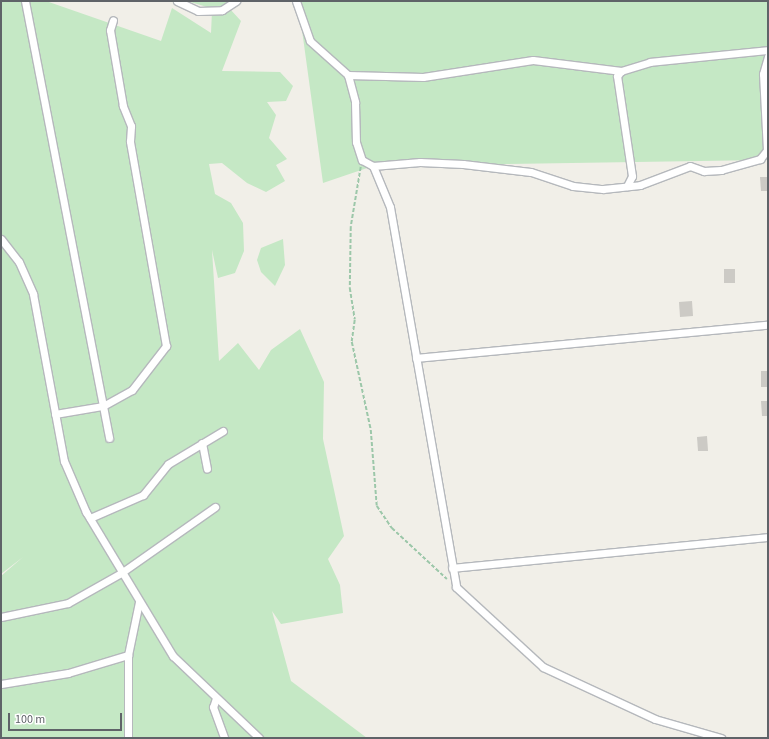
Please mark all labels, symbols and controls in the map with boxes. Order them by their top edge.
scale bar [10,705,124,731]
text: 100 m [15,711,45,728]

